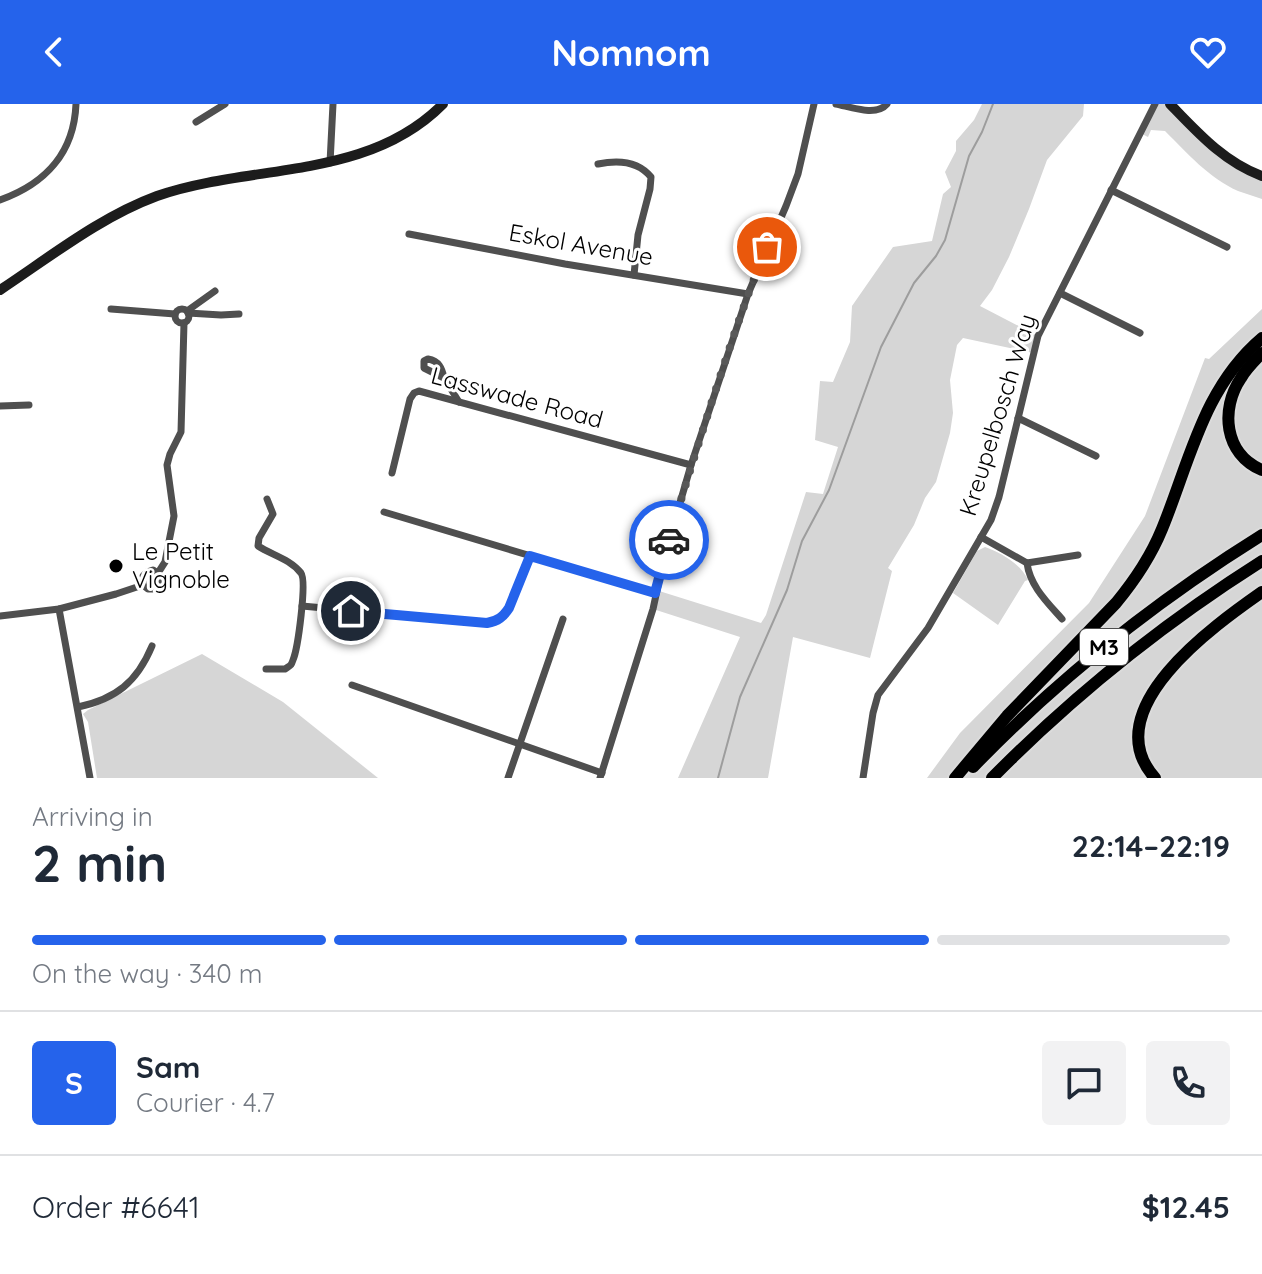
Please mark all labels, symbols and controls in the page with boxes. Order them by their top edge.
icon: back [32,30,76,74]
text: Nomnom [551,30,711,75]
icon: heart [1186,30,1230,74]
pin [733,213,801,281]
street label: Eskol Avenue [507,217,656,271]
icon: bag [745,225,789,269]
street label: Kreupelbosch Way [952,310,1042,519]
street label: Lasswade Road [428,360,606,434]
courier [629,500,709,580]
icon: car [647,518,691,562]
place label: Le Petit Vignoble [132,536,230,594]
marker: Le Petit Vignoble [107,557,125,575]
pin [317,577,385,645]
icon: home [329,589,373,633]
road number: M3 [1080,629,1128,665]
text: Arriving in [32,800,153,833]
text: 22:14–22:19 [1072,827,1230,865]
text: 2 min [32,830,167,895]
text: On the way · 340 m [32,957,262,990]
button: chat [1042,1041,1126,1125]
button: phone [1146,1041,1230,1125]
text: Sam [136,1048,200,1086]
text: S [65,1064,83,1102]
text: Courier · 4.7 [136,1086,275,1119]
text: Order #6641 [32,1188,200,1226]
text: $12.45 [1142,1188,1230,1226]

